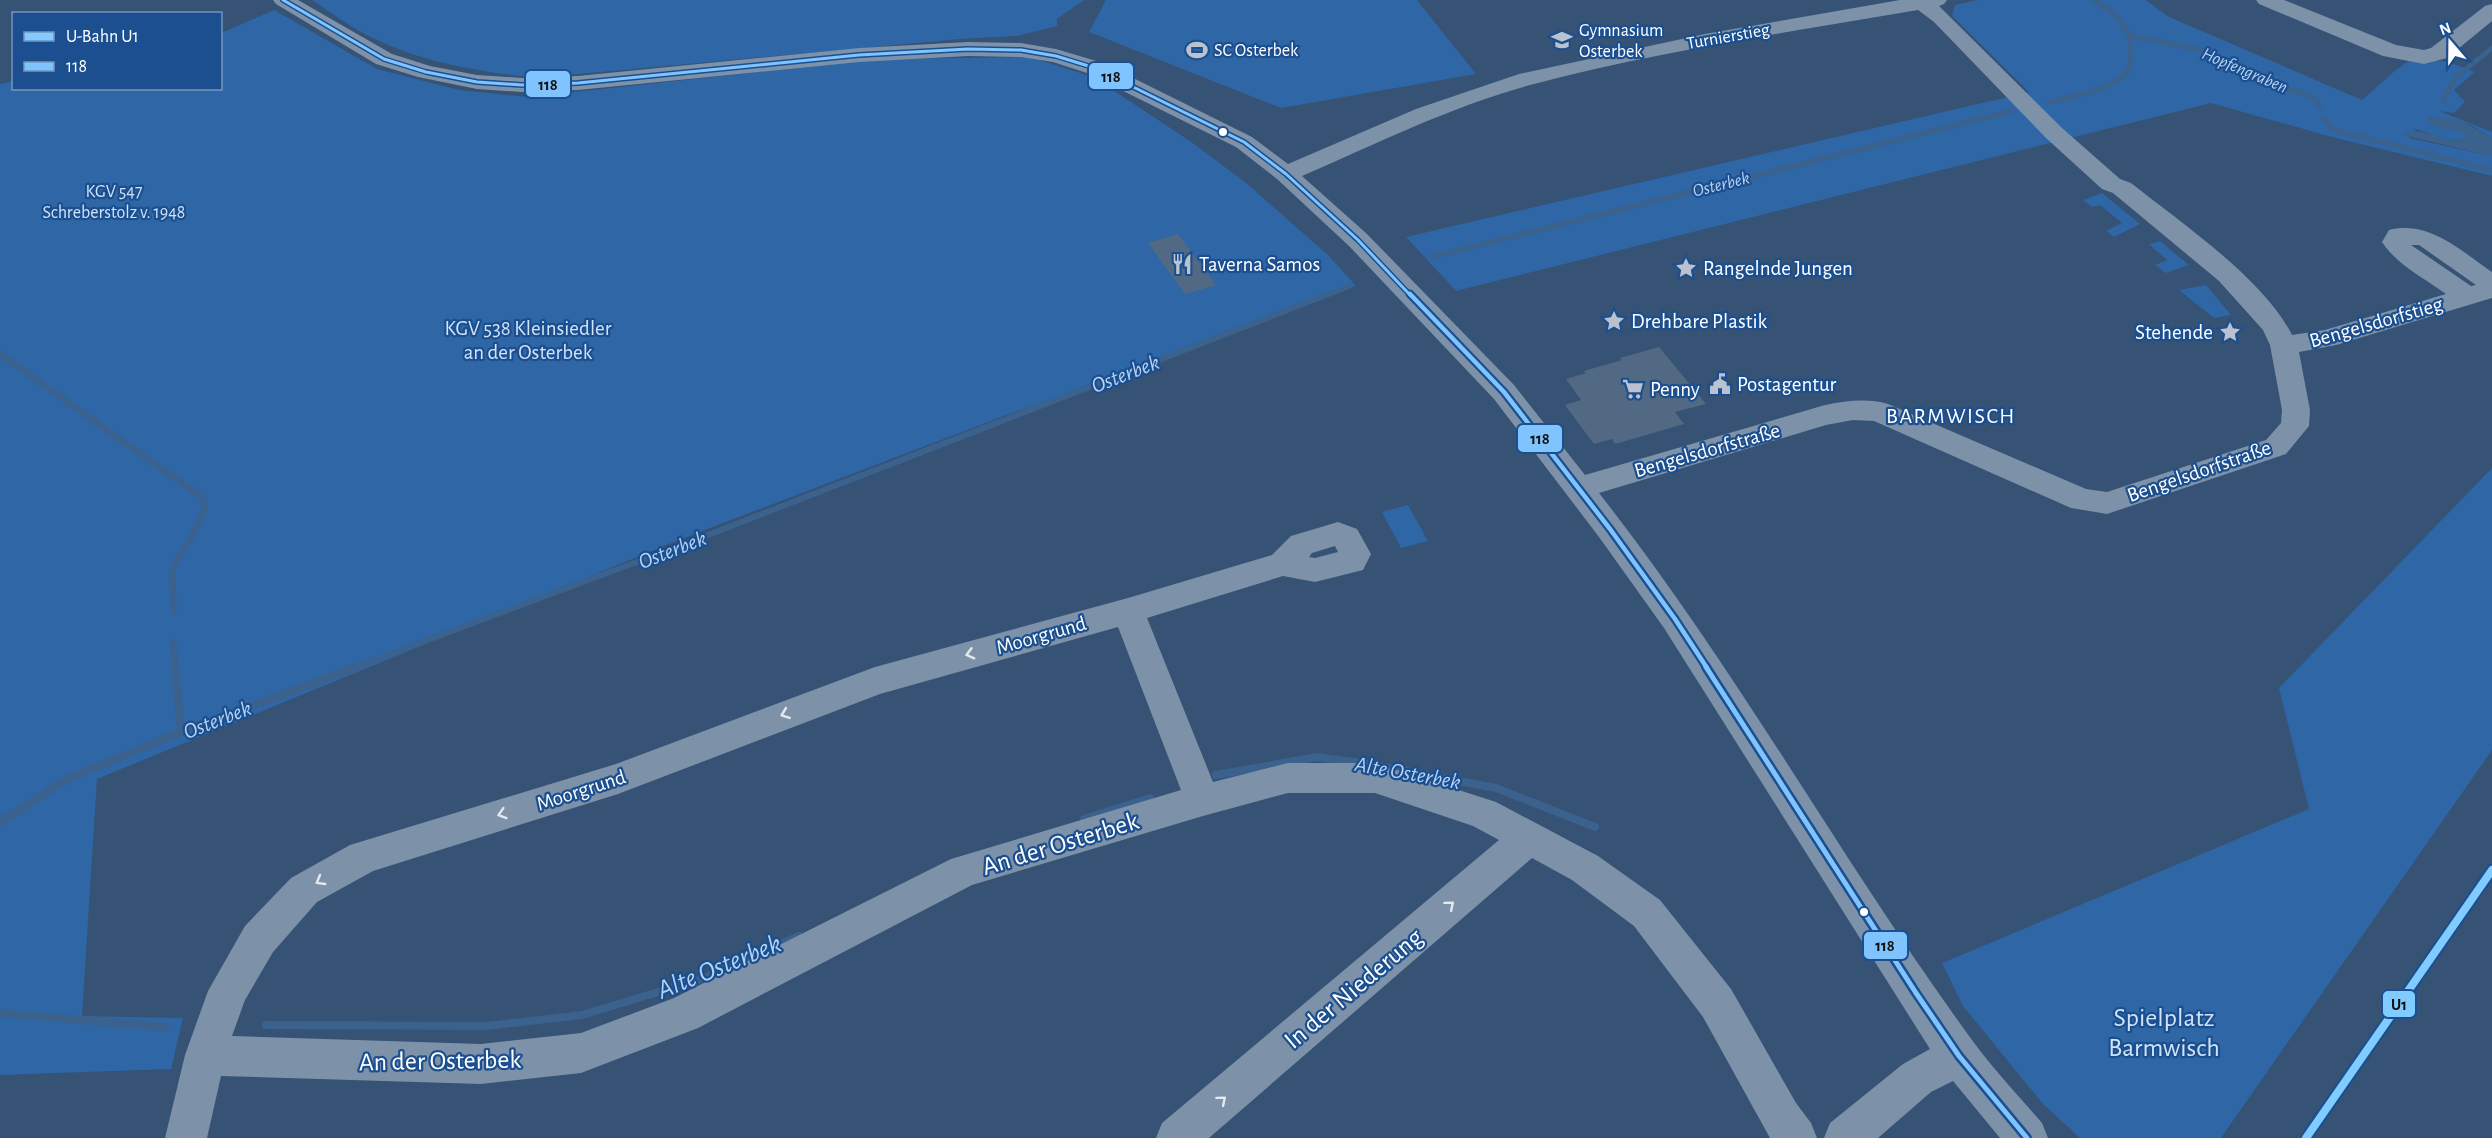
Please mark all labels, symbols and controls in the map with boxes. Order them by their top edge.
legend [12,12,222,90]
north arrow [2420,12,2480,72]
text: N [2437,19,2453,38]
street label: Turnierstieg [1685,21,1771,53]
place label: Gymnasium Osterbek [1579,22,1663,61]
text: U-Bahn U1 [66,28,139,46]
school or university icon: Gymnasium Osterbek [1550,28,1574,52]
sports icon: SC Osterbek [1185,38,1209,62]
place label: SC Osterbek [1214,42,1299,60]
water label: Hopfengraben [2199,45,2290,97]
text: 118 [66,58,87,76]
line badge: 118 [1088,62,1134,90]
text: 118 [1101,69,1121,85]
line badge: 118 [525,70,571,98]
text: 118 [538,77,558,93]
unlabelled marker [1217,126,1229,138]
water label: Osterbek [1691,169,1752,201]
park label: KGV 547 Schreberstolz v. 1948 [43,183,185,222]
restaurant icon: Taverna Samos [1170,252,1194,276]
place label: Taverna Samos [1199,254,1320,275]
place icon: Rangelnde Jungen [1674,256,1698,280]
place label: Rangelnde Jungen [1703,258,1853,279]
street label: Bengelsdorfstieg [2307,293,2446,352]
place icon: Drehbare Plastik [1602,309,1626,333]
place label: Drehbare Plastik [1631,311,1767,332]
park label: KGV 538 Kleinsiedler an der Osterbek [444,318,612,363]
place icon: Stehende [2218,320,2242,344]
place label: Stehende [2135,322,2213,343]
water label: Osterbek [1088,351,1162,397]
public building icon: Postagentur [1708,372,1732,396]
place label: Postagentur [1737,374,1836,395]
supermarket icon: Penny [1621,377,1645,401]
place label: Penny [1650,379,1700,400]
district label: BARMWISCH [1886,405,2016,427]
street label: Bengelsdorfstraße [1632,420,1782,481]
line badge: 118 [1517,424,1563,453]
text: 118 [1530,431,1550,447]
street label: Bengelsdorfstraße [2125,437,2274,506]
water label: Osterbek [635,527,709,573]
street label: Moorgrund [994,613,1089,658]
one-way arrow [965,647,975,660]
water label: Osterbek [180,697,254,743]
one-way arrow [780,707,791,719]
water label: Alte Osterbek [1352,753,1462,793]
street label: Moorgrund [534,766,629,815]
one-way arrow [497,807,508,819]
street label: An der Osterbek [979,808,1142,880]
one-way arrow [316,874,326,885]
one-way arrow [1443,902,1454,913]
unlabelled marker [1858,906,1870,918]
street label: In der Niederung [1280,923,1428,1054]
water label: Alte Osterbek [652,929,785,1004]
line badge: 118 [1863,931,1908,960]
text: 118 [1875,938,1895,954]
line badge: U1 [2382,990,2416,1018]
text: U1 [2391,997,2407,1013]
park label: Spielplatz Barmwisch [2108,1005,2220,1061]
street label: An der Osterbek [359,1047,522,1075]
one-way arrow [1215,1096,1226,1107]

